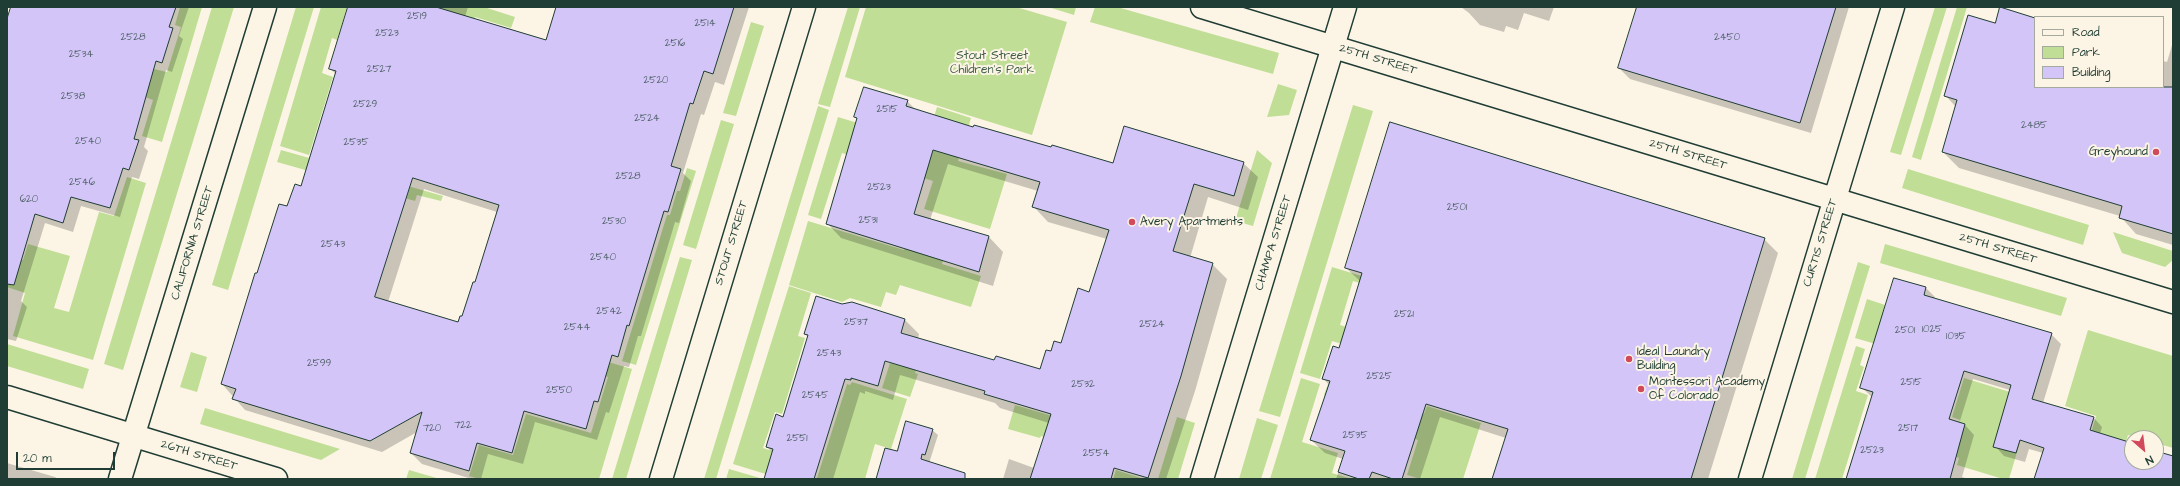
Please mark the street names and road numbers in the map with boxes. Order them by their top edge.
street label: 25TH STREET [1337,41,1419,79]
street label: 25TH STREET [1647,136,1729,174]
street label: CALIFORNIA STREET [169,184,217,302]
street label: CHAMPA STREET [1253,194,1295,292]
street label: CURTIS STREET [1801,197,1841,289]
street label: STOUT STREET [712,199,752,287]
street label: 25TH STREET [1957,230,2039,268]
street label: 26TH STREET [159,438,239,474]

